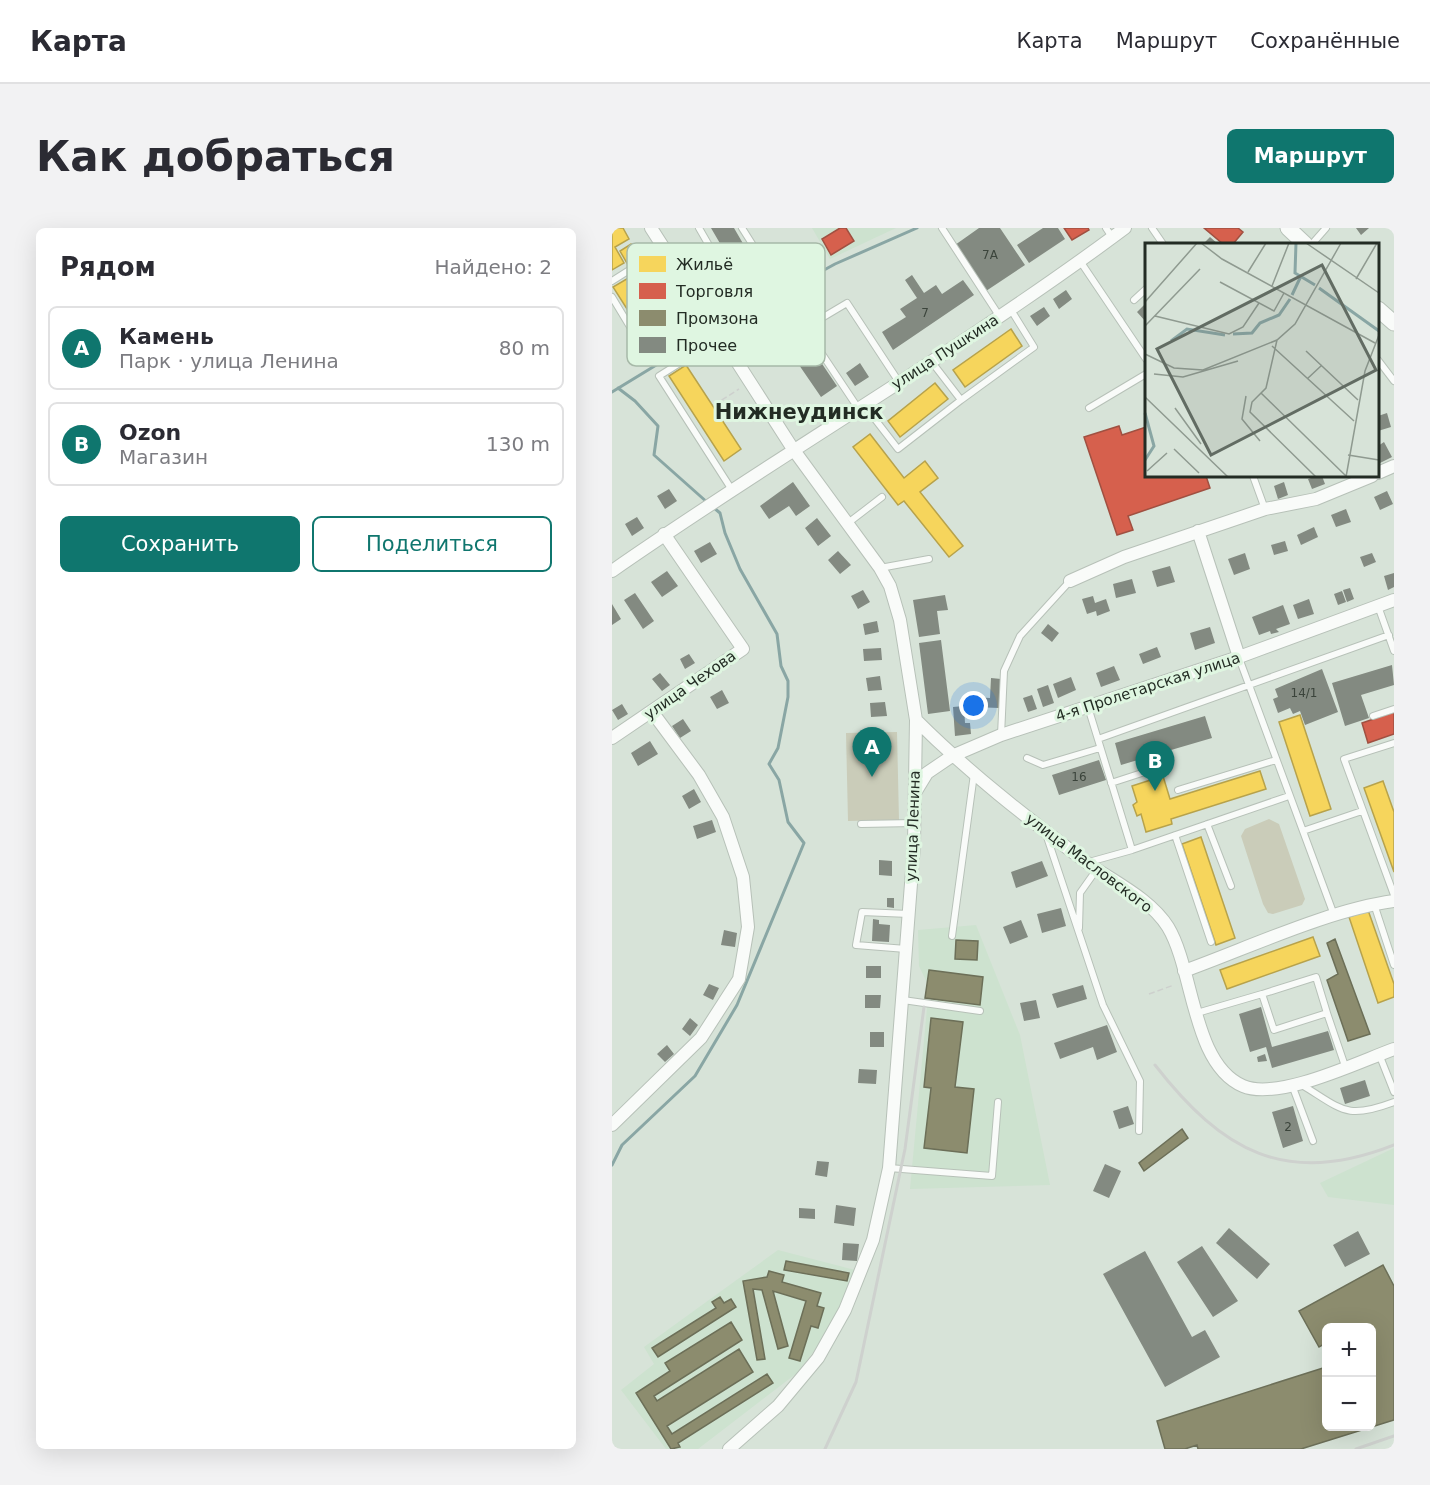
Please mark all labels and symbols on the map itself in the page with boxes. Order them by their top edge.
legend [627,243,825,366]
inset map [1145,243,1379,477]
house number: 7А [982,248,999,262]
text: Жильё [676,255,733,274]
text: Торговля [675,282,753,301]
house number: 7 [921,306,929,320]
text: Промзона [676,309,759,328]
street label: улица Пушкина [888,311,1002,393]
text: Прочее [676,336,737,355]
district label: Нижнеудинск [715,400,883,424]
street label: улица Чехова [641,647,739,723]
street label: 4-я Пролетарская улица [1053,649,1243,725]
house number: 14/1 [1291,686,1317,700]
your location [959,691,988,720]
pin: A [852,728,892,777]
pin: B [1136,742,1174,791]
street label: улица Ленина [902,770,924,882]
house number: 16 [1071,770,1087,784]
street label: улица Масловского [1022,809,1156,917]
house number: 2 [1284,1120,1292,1134]

